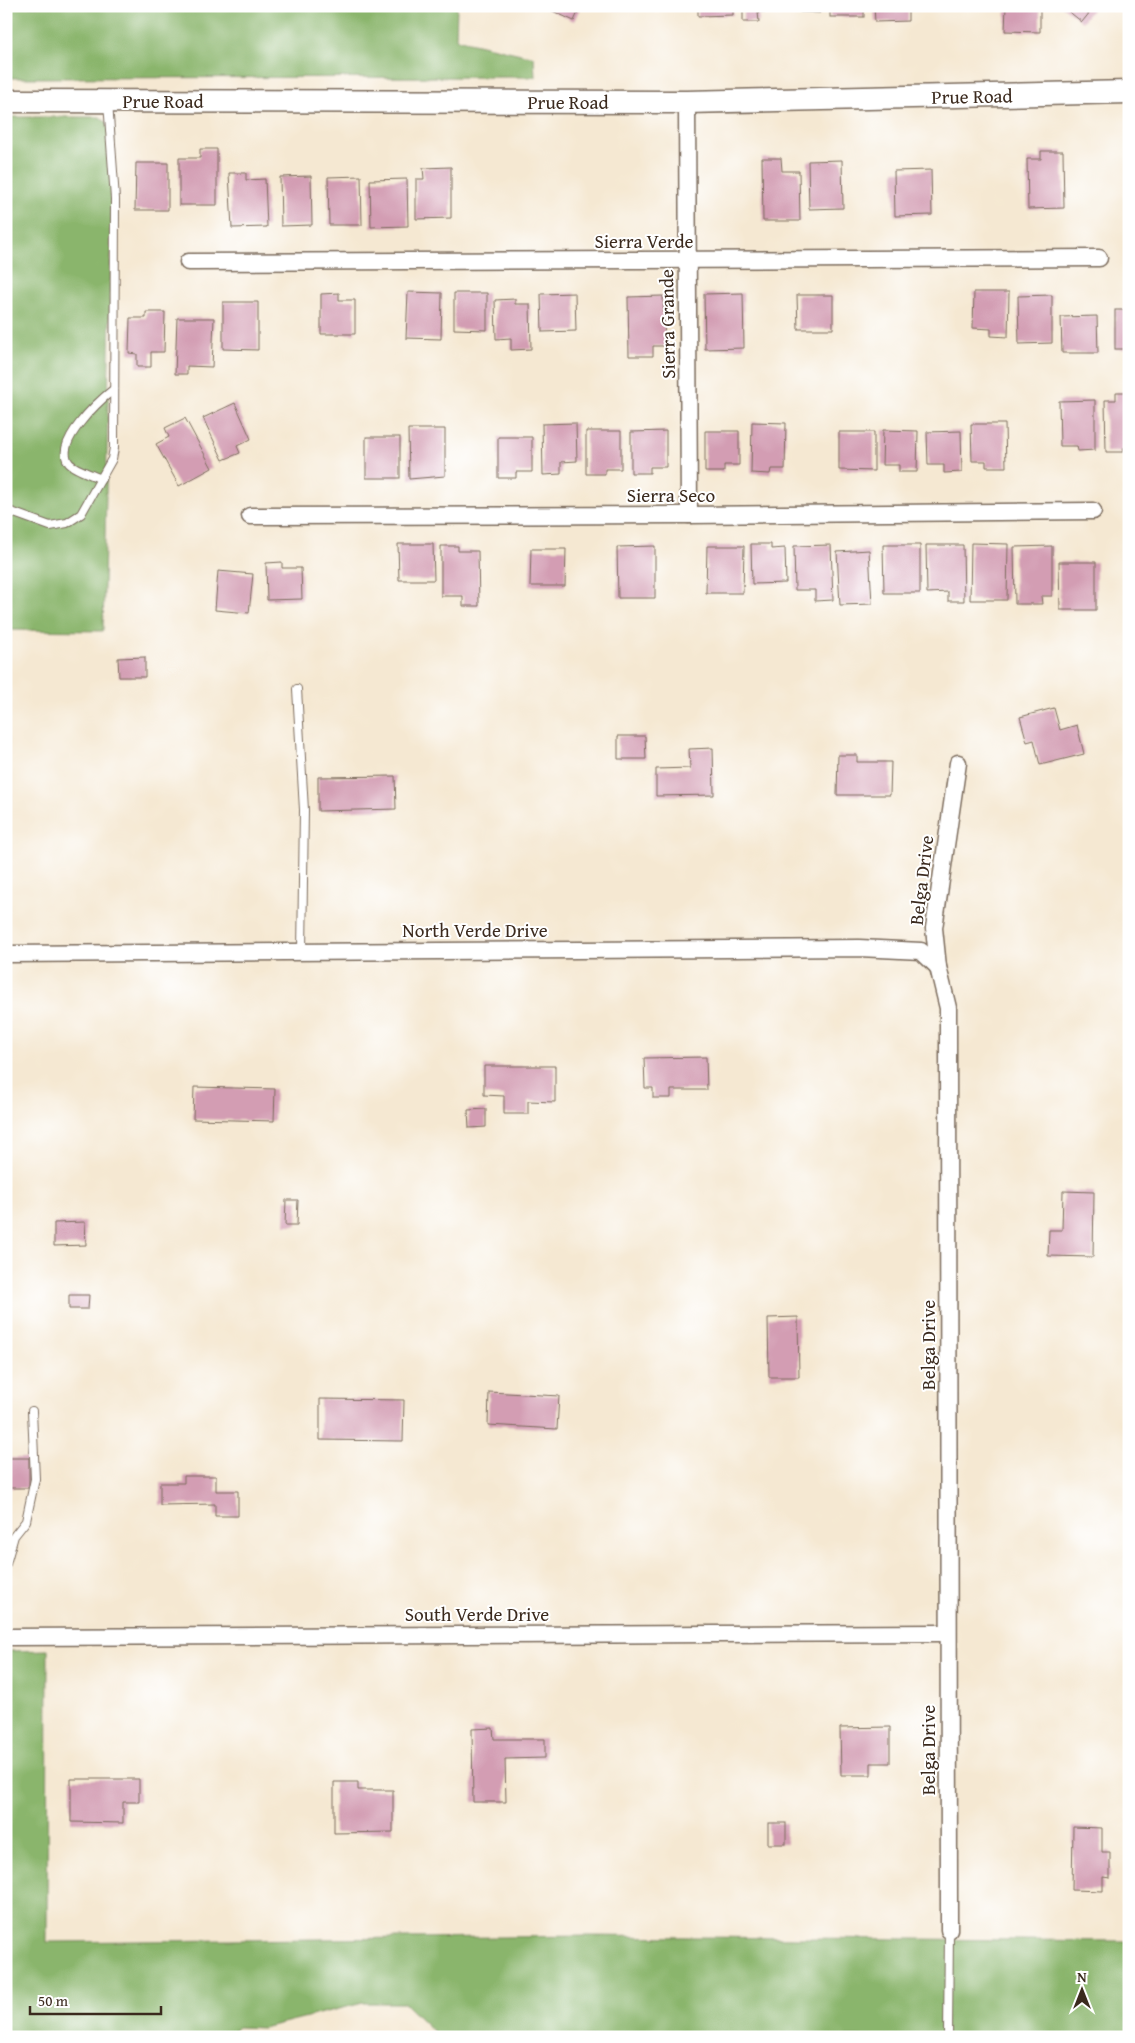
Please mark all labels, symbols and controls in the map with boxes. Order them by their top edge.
street label: Prue Road [931,81,1014,111]
street label: Prue Road [122,87,204,115]
street label: Prue Road [527,88,609,116]
street label: Sierra Verde [594,227,694,255]
street label: Sierra Grande [652,269,682,379]
street label: Sierra Seco [627,481,715,509]
street label: Belga Drive [902,833,940,927]
street label: North Verde Drive [402,916,548,944]
street label: Belga Drive [914,1300,942,1390]
street label: South Verde Drive [405,1600,549,1628]
street label: Belga Drive [914,1705,942,1795]
north arrow [1058,1966,1108,2016]
text: N [1077,1967,1087,1987]
scale bar [30,1983,161,2015]
text: 50 m [38,1990,69,2011]

